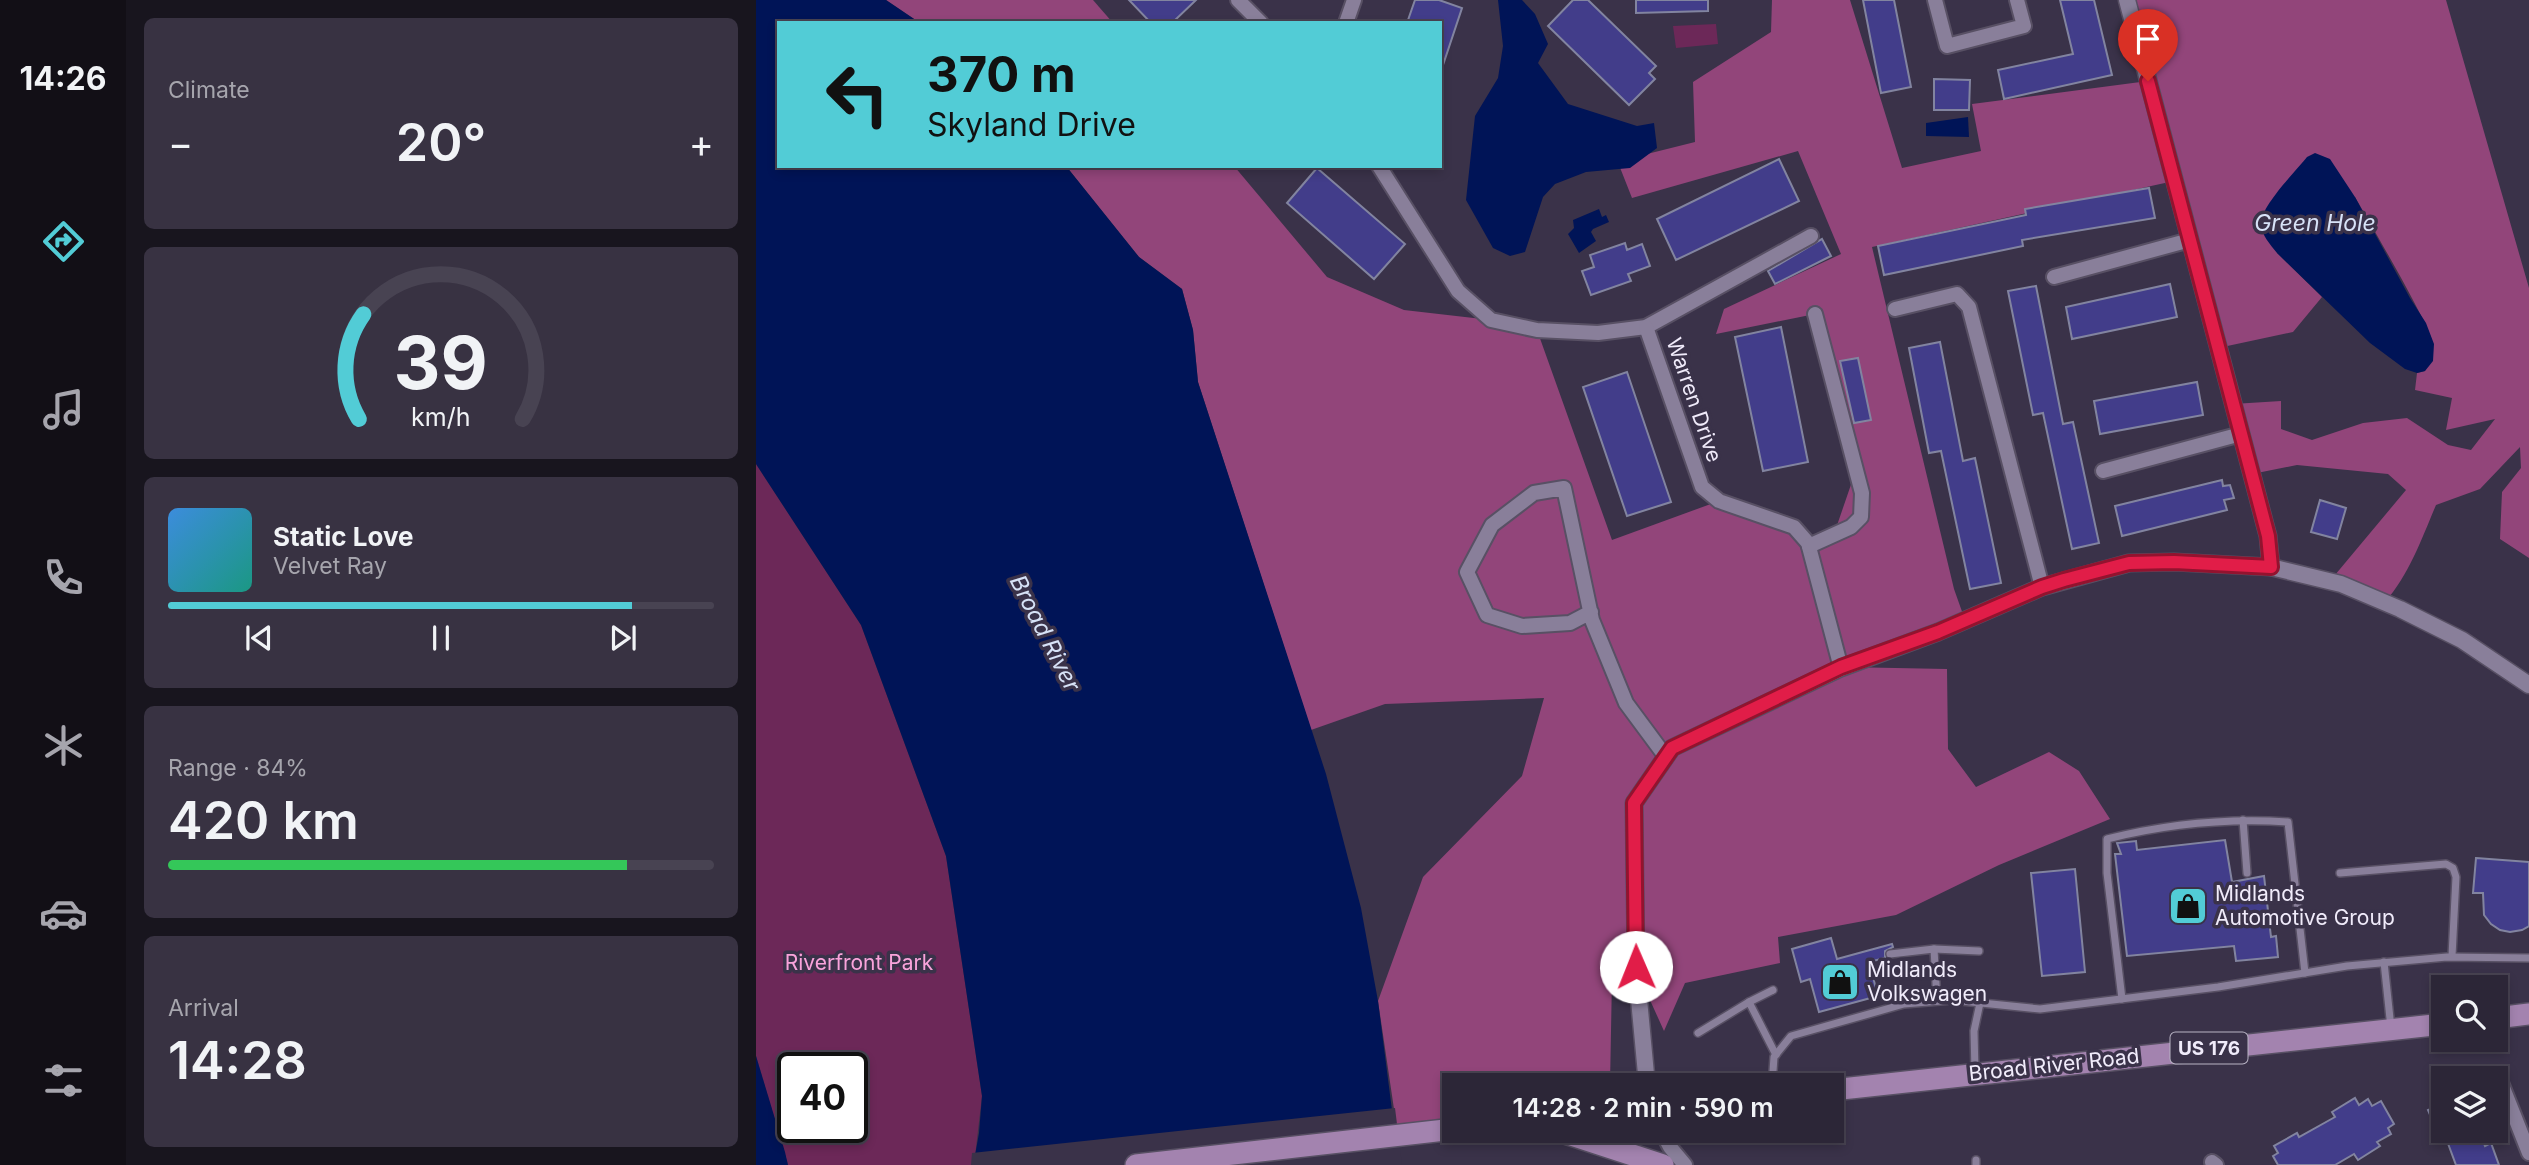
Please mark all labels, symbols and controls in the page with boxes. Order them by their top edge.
pin [2118,9,2178,81]
icon: arrive [2129,20,2167,58]
text: 370 m [927,45,1076,104]
icon: left [812,49,903,140]
text: 14:26 [19,59,107,98]
text: Climate [168,76,250,104]
text: Skyland Drive [927,105,1136,144]
text: 20° [396,111,486,174]
text: − [168,120,193,166]
text: + [689,120,714,166]
water label: Green Hole [2254,209,2376,237]
icon: directions [39,217,88,266]
text: 39 [394,319,488,408]
street label: Warren Drive [1662,334,1727,465]
icon: music [39,385,88,434]
text: km/h [411,402,471,432]
text: Static Love [273,521,414,552]
text: Velvet Ray [273,552,387,580]
icon: phone [39,553,88,602]
water label: Broad River [1004,570,1087,697]
icon: previous [240,619,278,657]
icon: pause [422,619,460,657]
icon: next [604,619,642,657]
icon: climate [39,721,88,770]
text: Range · 84% [168,754,308,782]
text: 420 km [168,789,359,852]
place label: Midlands Automotive Group [2215,881,2395,930]
shop icon: Midlands Automotive Group [2167,885,2209,927]
icon: car [39,889,88,938]
position arrow [1599,930,1673,1004]
park label: Riverfront Park [785,950,934,975]
place label: Midlands Volkswagen [1867,957,1987,1006]
shop icon: Midlands Volkswagen [1819,961,1861,1003]
map controls [2431,975,2508,1143]
button: search [2431,975,2508,1052]
text: Arrival [168,994,239,1022]
text: 14:28 [168,1029,307,1092]
road number: US 176 [2170,1032,2248,1064]
street label: Broad River Road [1967,1043,2140,1086]
speed limit sign: 40 [777,1052,868,1143]
icon: filters [39,1056,88,1105]
button: layers [2431,1066,2508,1143]
text: 14:28 · 2 min · 590 m [1512,1092,1774,1123]

